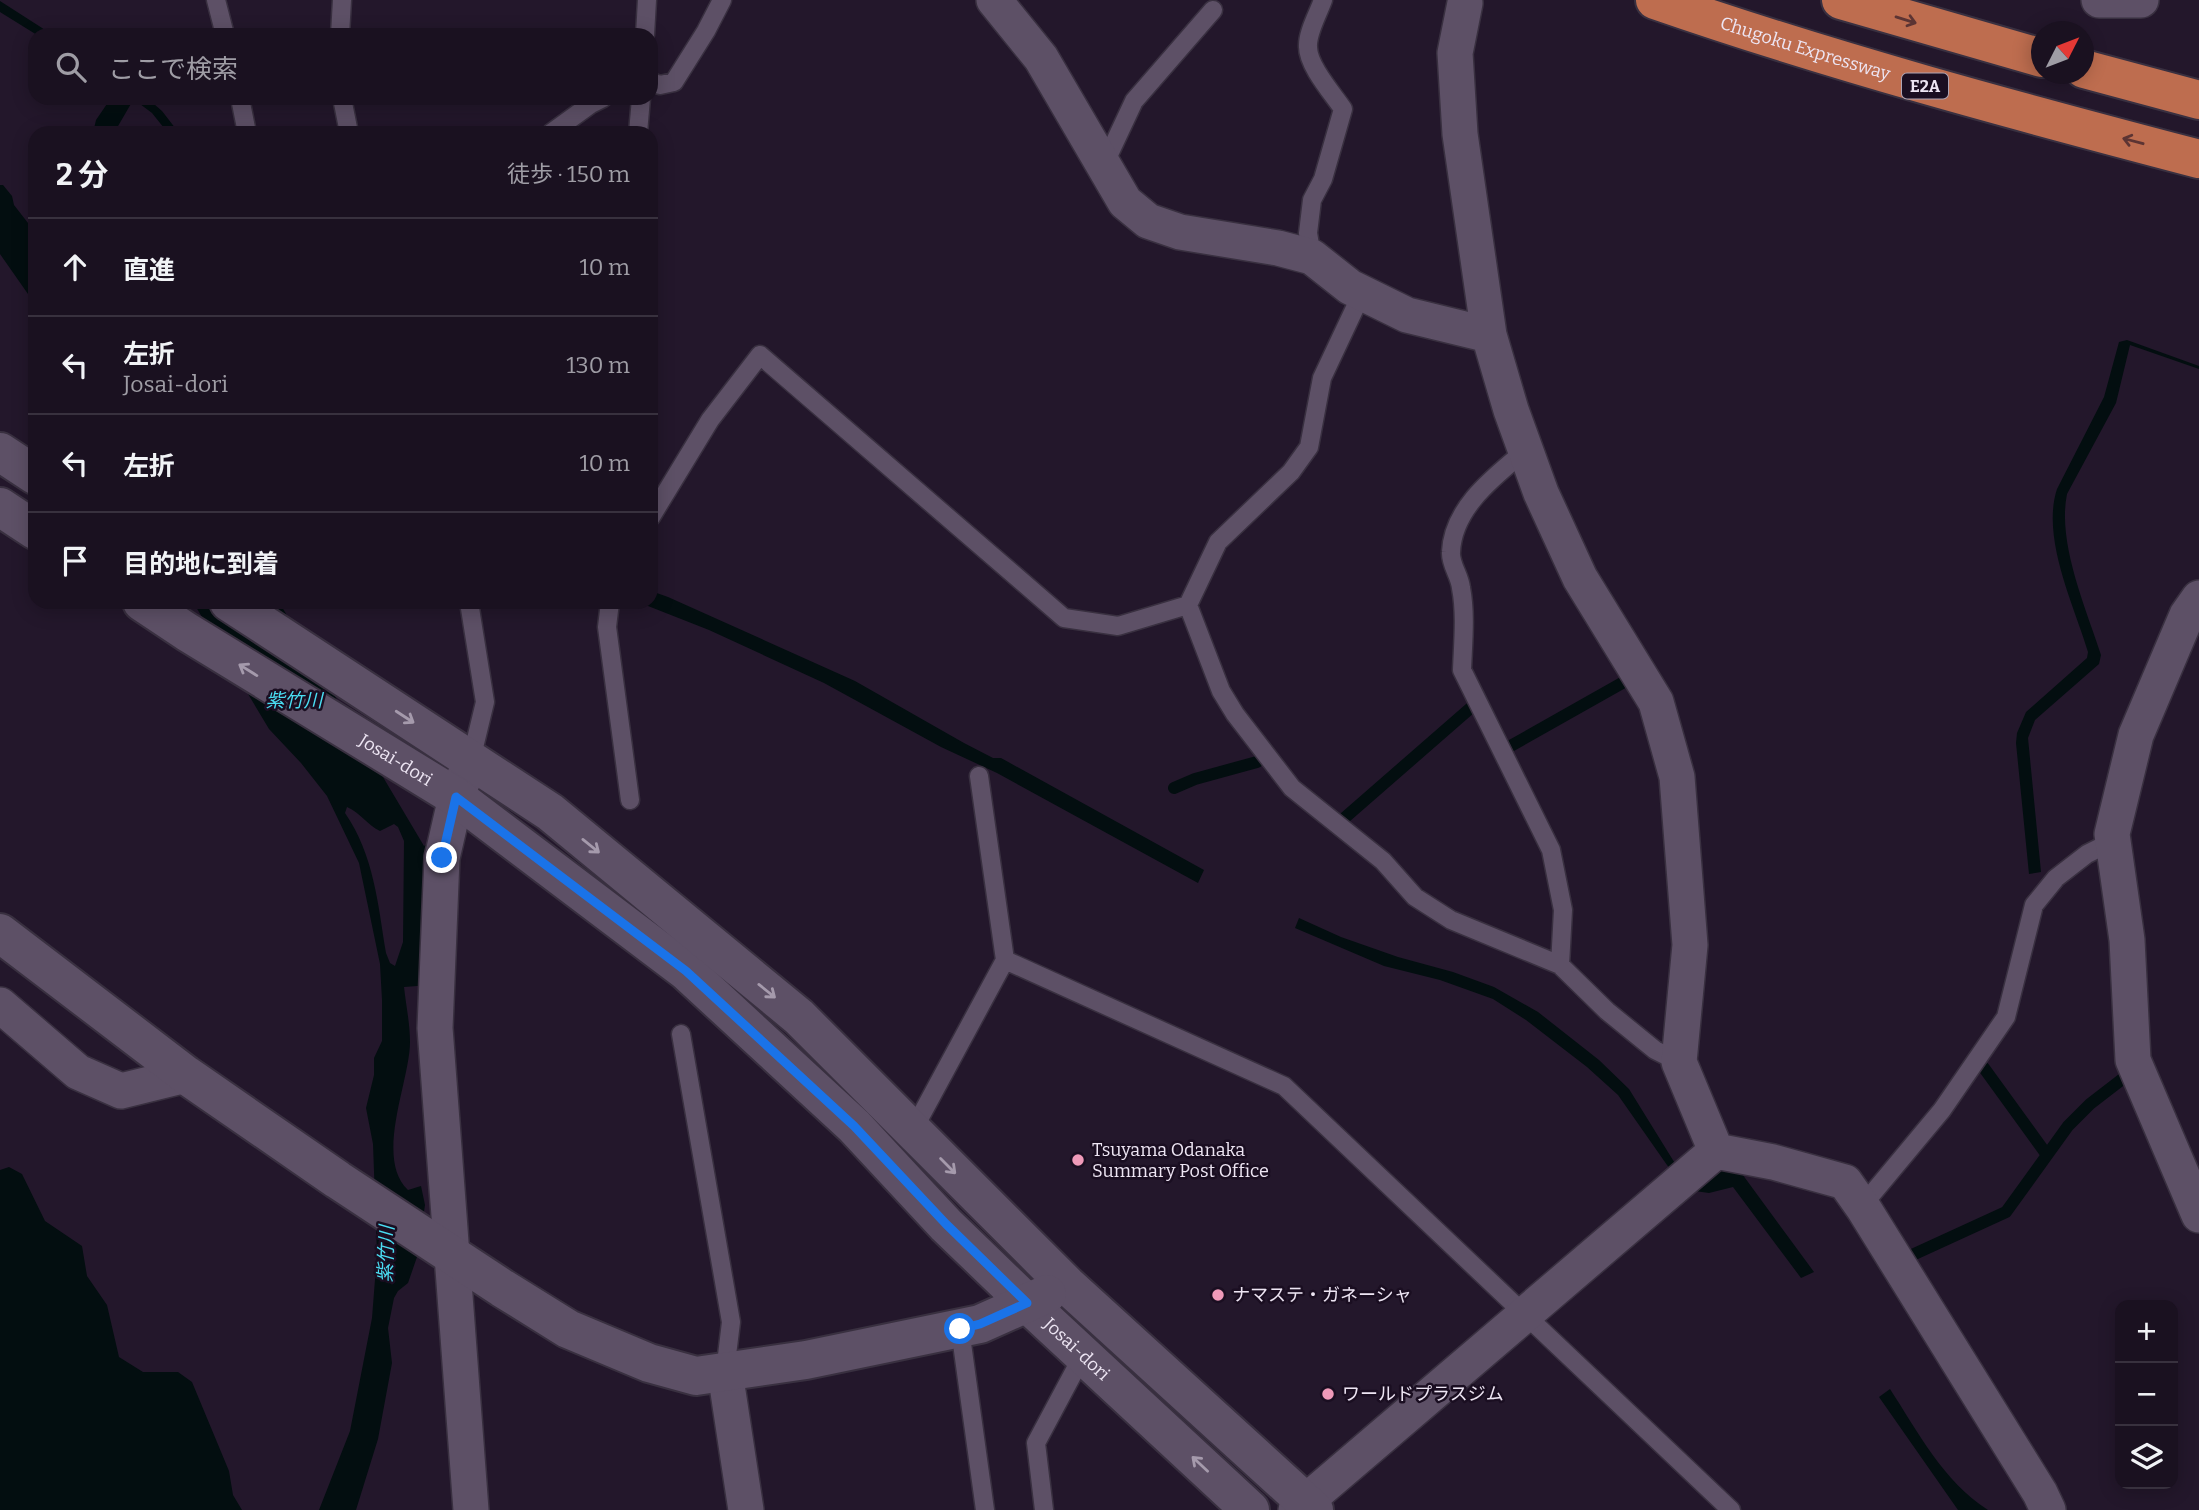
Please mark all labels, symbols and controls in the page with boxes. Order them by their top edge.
street label: Chugoku Expressway [1718,12,1893,85]
one-way arrow [1895,14,1917,27]
north arrow [2031,21,2094,84]
search box [28,28,658,105]
icon: search [52,48,90,86]
text: ここで検索 [108,54,238,85]
road number: E2A [1902,74,1948,99]
one-way arrow [2122,134,2145,147]
text: 2 分 [56,157,108,193]
text: 徒歩 · 150 m [507,160,630,188]
icon: ahead [56,248,94,286]
text: 10 m [579,253,630,281]
text: 直進 [123,255,175,286]
text: 左折 [123,339,175,370]
icon: left [56,346,94,384]
text: 130 m [566,351,630,379]
text: Josai-dori [123,370,228,398]
icon: left [56,444,94,482]
text: 10 m [579,449,630,477]
text: 左折 [123,451,175,482]
icon: arrive [56,542,94,580]
text: 目的地に到着 [123,549,279,580]
one-way arrow [238,663,258,677]
water label: 紫竹川 [265,689,324,712]
one-way arrow [394,710,414,724]
street label: Josai-dori [354,729,437,791]
one-way arrow [582,839,600,854]
route end [426,842,457,873]
one-way arrow [758,983,776,999]
place label: Tsuyama Odanaka Summary Post Office [1092,1139,1269,1182]
marker: Tsuyama Odanaka Summary Post Office [1070,1152,1086,1168]
one-way arrow [940,1157,957,1174]
water label: 紫竹川 [374,1223,399,1283]
place label: ナマステ・ガネーシャ [1232,1284,1412,1306]
marker: ナマステ・ガネーシャ [1210,1287,1226,1303]
map controls [2115,1300,2178,1489]
button: + [2115,1300,2178,1363]
street label: Josai-dori [1038,1312,1114,1385]
route start [944,1313,975,1344]
button: − [2115,1363,2178,1426]
place label: ワールドプラスジム [1342,1383,1504,1405]
marker: ワールドプラスジム [1320,1386,1336,1402]
button: layers [2115,1426,2178,1489]
one-way arrow [1192,1455,1209,1472]

